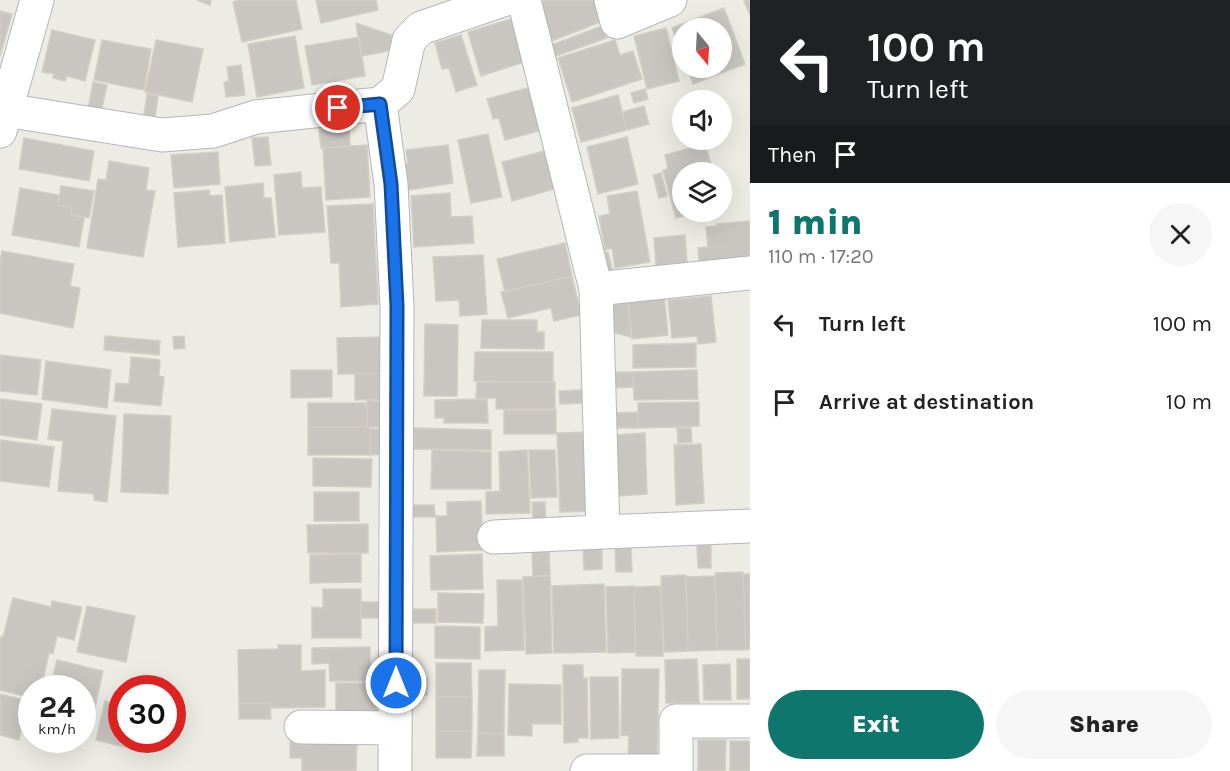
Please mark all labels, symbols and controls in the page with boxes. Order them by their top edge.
north arrow [672,18,732,78]
map controls [672,18,732,222]
text: 100 m [867,22,986,72]
icon: left [768,24,846,102]
text: Turn left [867,73,968,105]
pin [312,82,363,133]
button: sound [672,90,732,150]
icon: arrive [321,91,354,124]
icon: arrive [829,138,862,171]
text: Then [768,142,817,168]
button: layers [672,162,732,222]
text: 1 min [768,201,862,243]
button: close [1149,203,1212,266]
text: 110 m · 17:20 [768,245,874,268]
icon: left [768,308,801,341]
text: Turn left [819,311,906,337]
text: 100 m [1153,311,1212,337]
icon: arrive [768,386,801,419]
text: Arrive at destination [819,389,1034,415]
text: 10 m [1166,389,1212,415]
position arrow [364,651,428,715]
speed limit sign: 30 [108,675,186,753]
text: 24 [39,689,75,725]
button: Exit [768,690,984,759]
button: Share [996,690,1212,759]
text: km/h [38,720,76,738]

